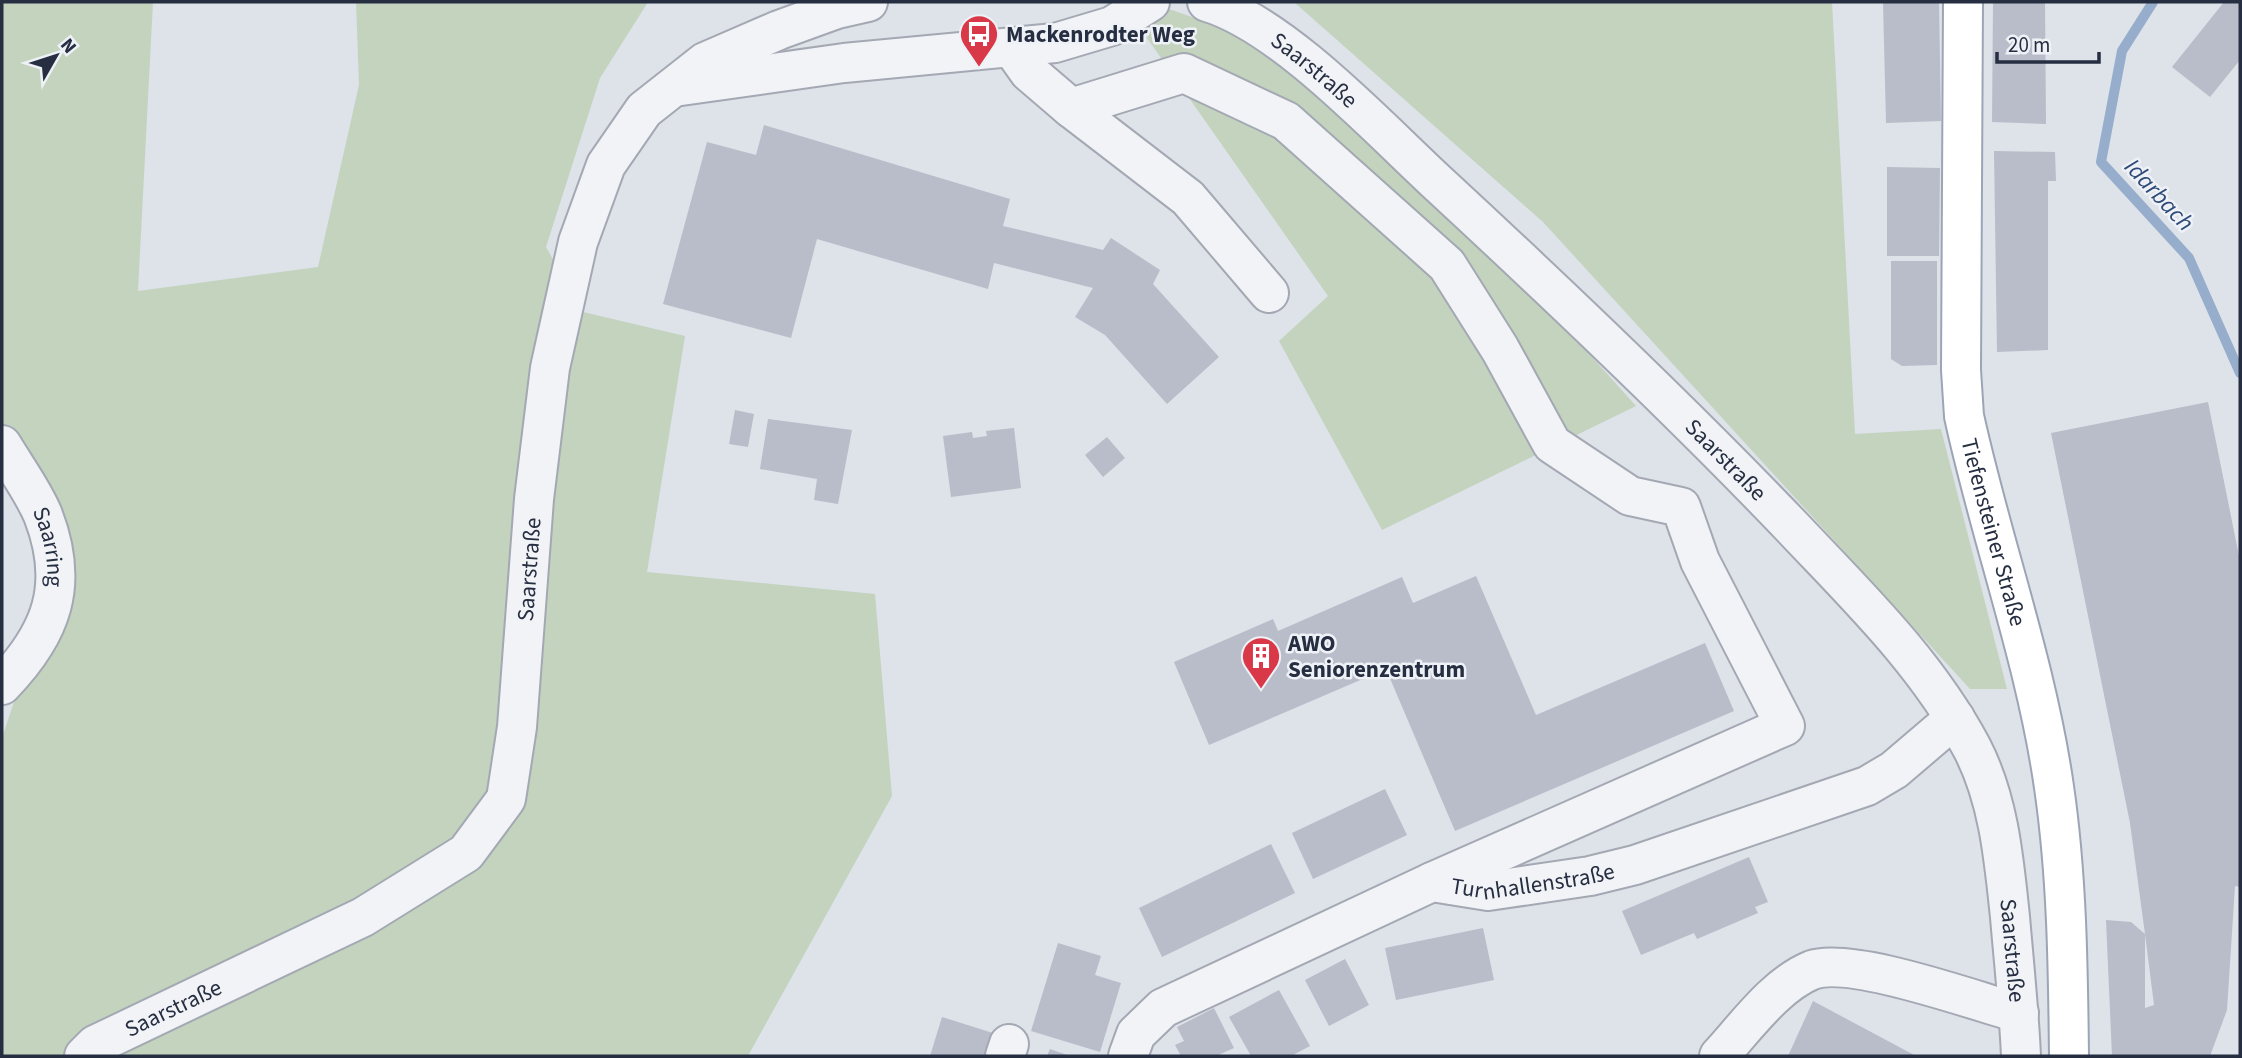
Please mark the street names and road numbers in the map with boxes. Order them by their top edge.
street label: Saarstraße [1264,24,1365,116]
street label: Saarstraße [1678,411,1774,508]
street label: Tiefensteiner Straße [1953,435,2035,630]
street label: Saarring [25,501,72,588]
street label: Saarstraße [508,516,549,622]
street label: Turnhallenstraße [1449,854,1618,908]
street label: Saarstraße [1992,897,2034,1004]
street label: Saarstraße [119,970,227,1045]

